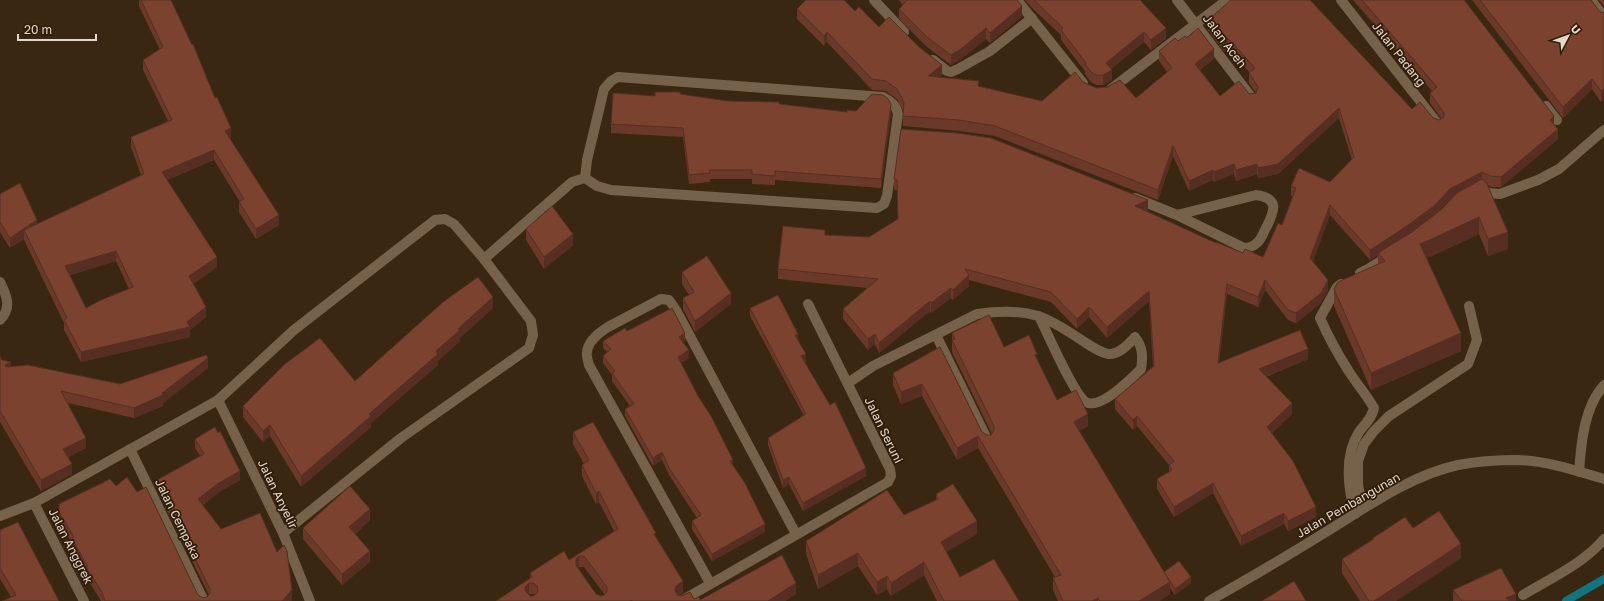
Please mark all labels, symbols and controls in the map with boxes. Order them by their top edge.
street label: Jalan Aceh [1200,11,1250,71]
scale bar [18,16,96,42]
north arrow [1548,16,1588,56]
street label: Jalan Padang [1369,19,1429,89]
text: 20 m [24,22,52,37]
text: U [1568,22,1583,36]
street label: Jalan Seruni [862,395,906,465]
street label: Jalan Anyelir [255,457,301,531]
street label: Jalan Pembangunan [1293,469,1403,541]
street label: Jalan Cempaka [152,476,204,562]
street label: Jalan Anggrek [45,506,97,587]

